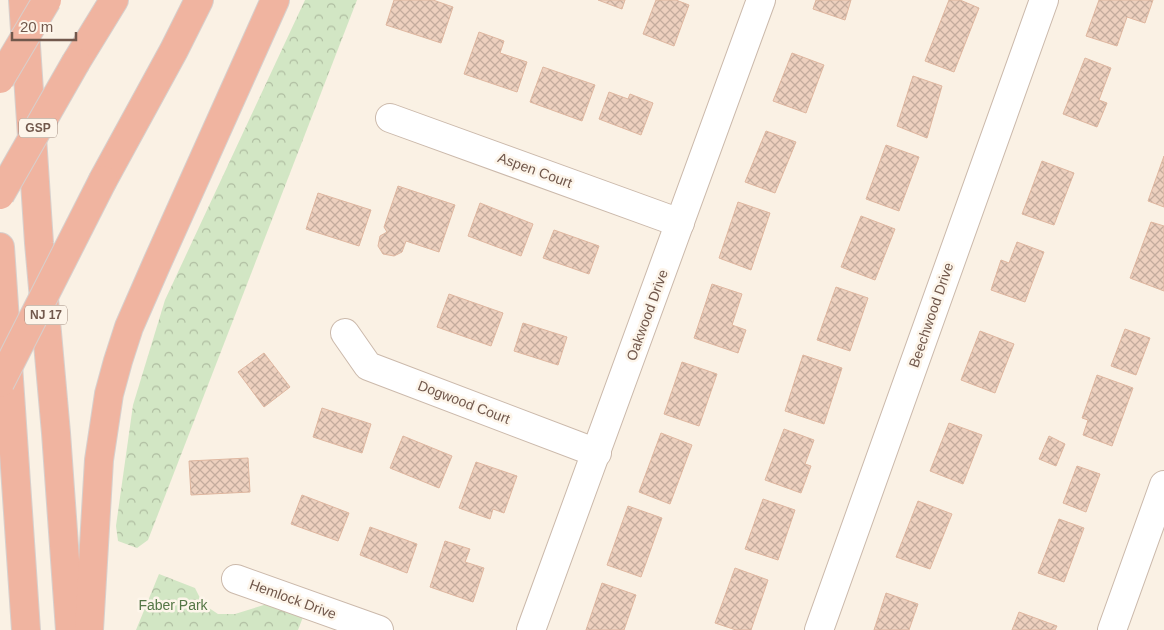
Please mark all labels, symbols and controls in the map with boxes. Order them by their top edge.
scale bar [12,10,76,42]
text: 20 m [20,18,53,35]
road number: GSP [19,119,57,138]
street label: Aspen Court [496,149,574,191]
street label: Beechwood Drive [906,260,956,369]
street label: Oakwood Drive [623,267,671,363]
road number: NJ 17 [25,306,67,324]
street label: Dogwood Court [416,377,512,427]
street label: Hemlock Drive [248,576,339,622]
park label: Faber Park [138,597,209,613]

